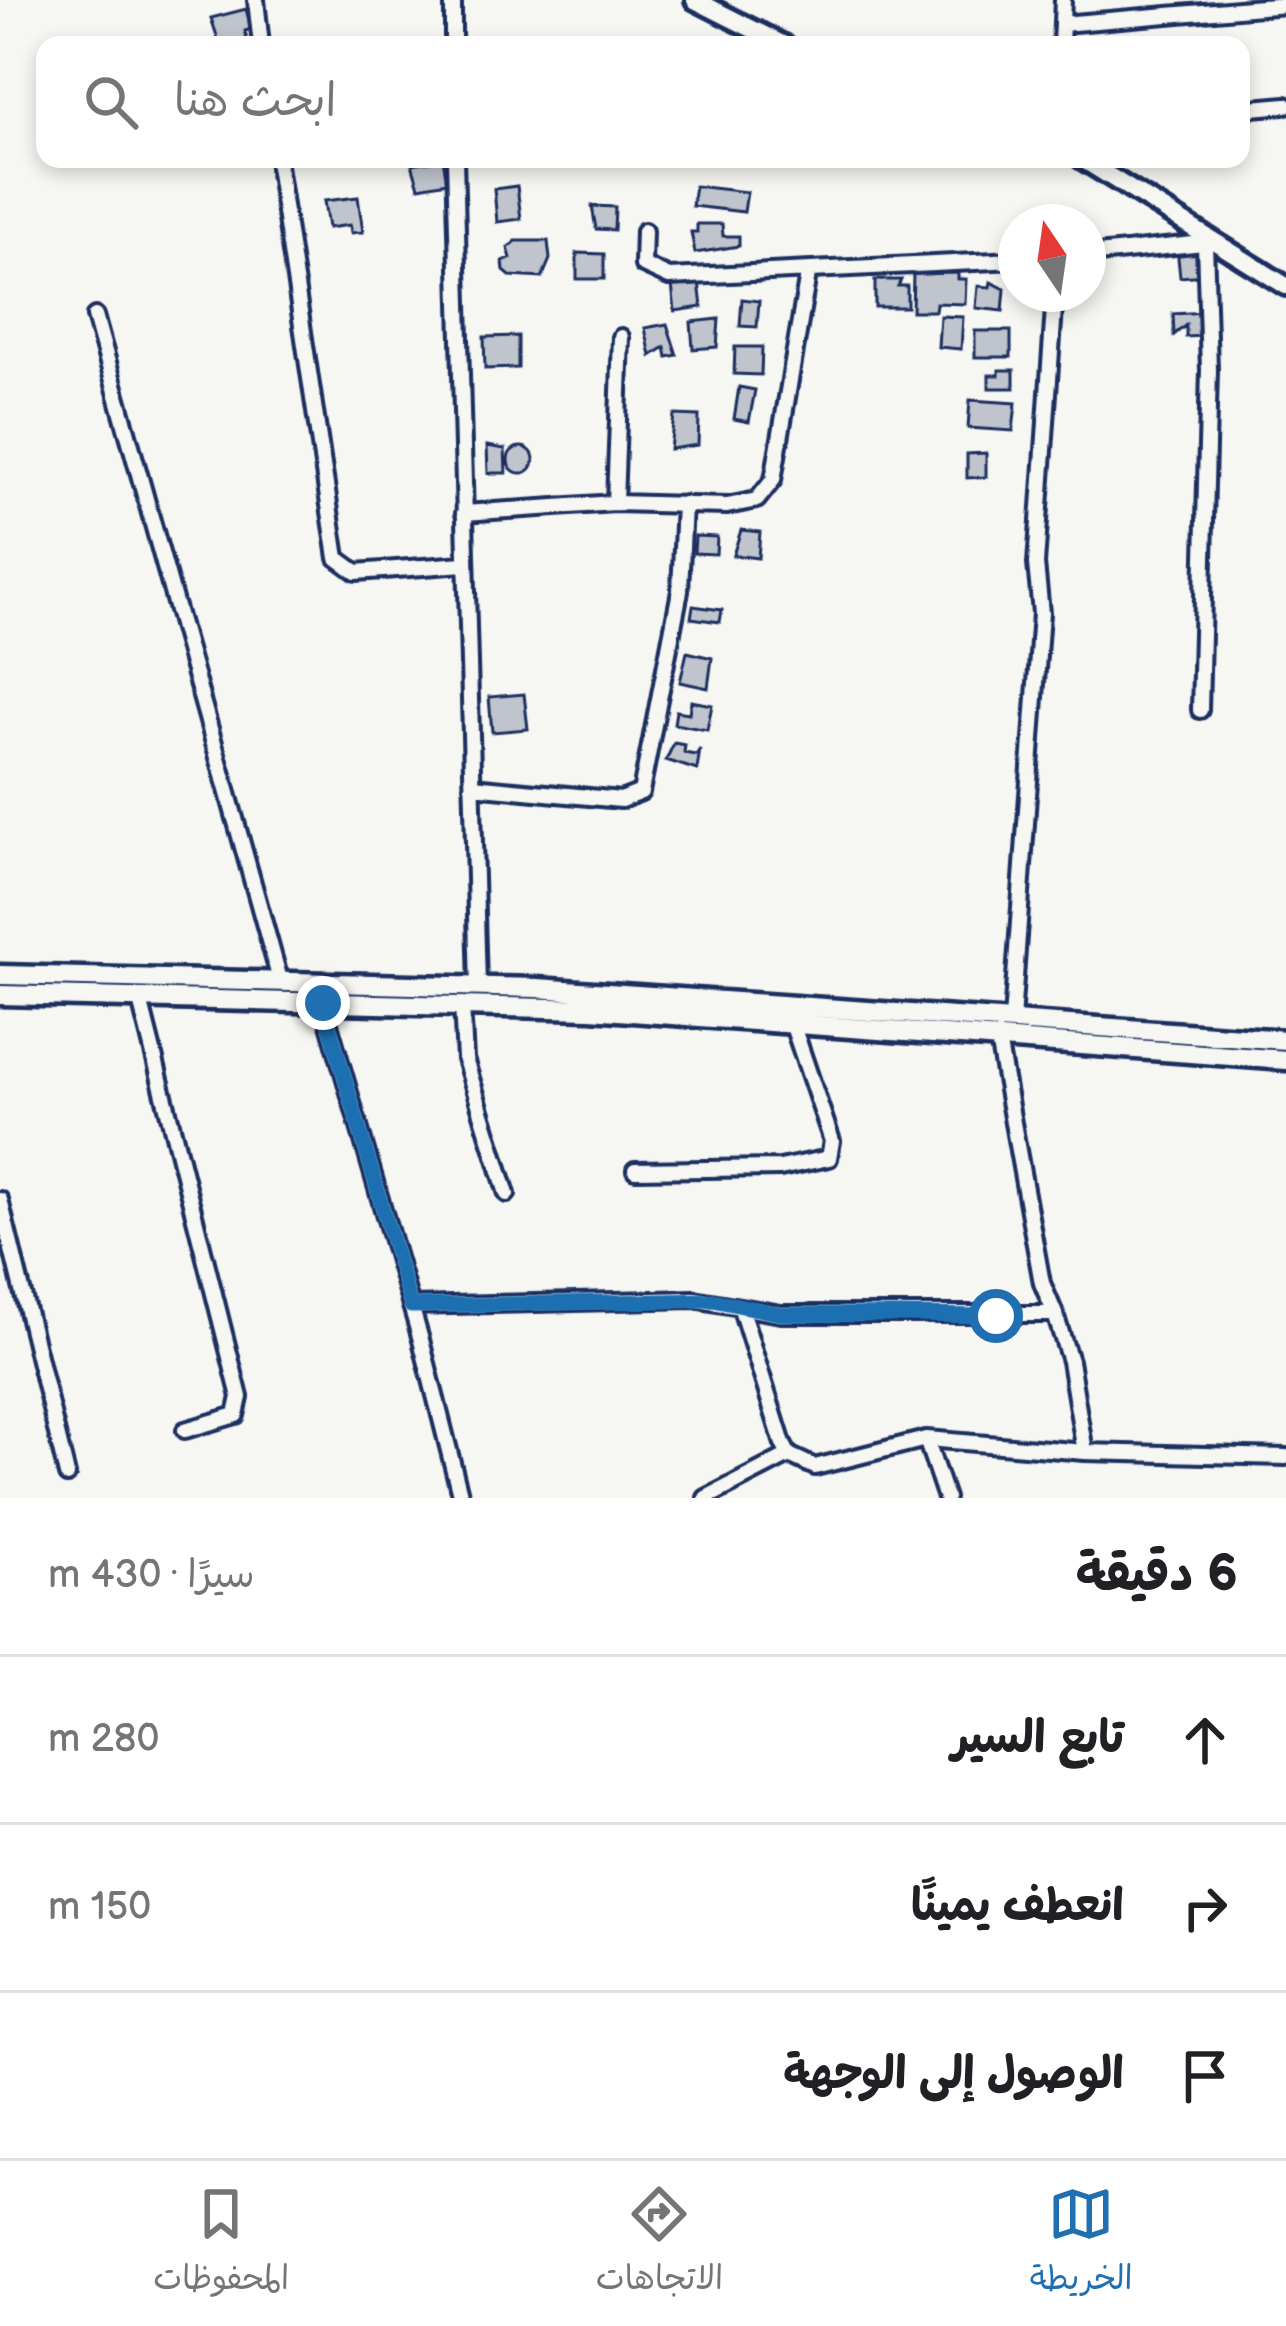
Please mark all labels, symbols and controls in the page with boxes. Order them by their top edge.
search box [36,36,1250,168]
icon: search [78,69,144,135]
text: ابحث هنا [174,74,337,129]
north arrow [998,204,1106,312]
route end [296,976,350,1030]
route start [969,1289,1023,1343]
text: 6 دقيقة [1076,1544,1238,1605]
text: سيرًا · 430 m [48,1552,255,1599]
icon: ahead [1172,1707,1238,1773]
text: تابع السير [951,1711,1124,1766]
text: 280 m [48,1716,159,1763]
icon: right [1172,1875,1238,1941]
text: انعطف يمينًا [911,1879,1124,1934]
text: 150 m [48,1884,151,1931]
icon: arrive [1172,2043,1238,2109]
text: الوصول إلى الوجهة [783,2047,1124,2102]
tab: المحفوظات [153,2181,289,2307]
tab: الاتجاهات [596,2181,723,2307]
tab: الخريطة [1030,2181,1133,2307]

